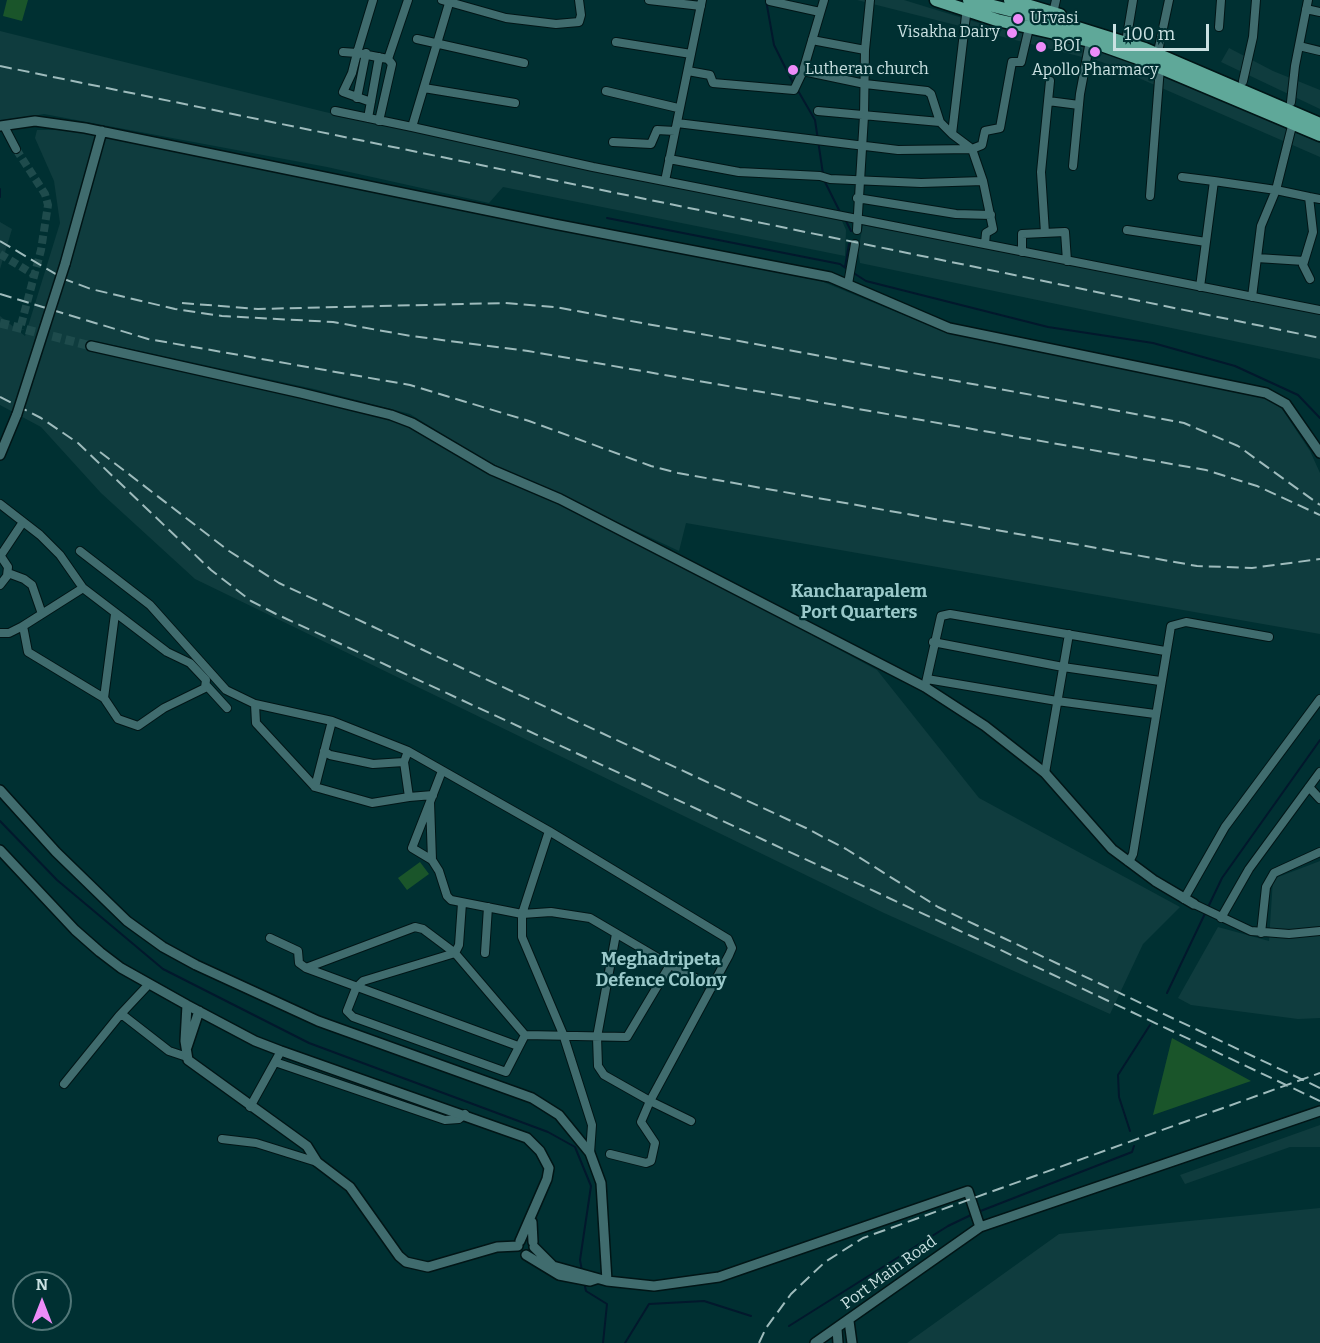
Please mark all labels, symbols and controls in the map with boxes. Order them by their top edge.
place label: Urvasi [1030,9,1078,29]
marker: Urvasi [1011,12,1025,26]
scale bar [1116,12,1212,50]
place label: Visakha Dairy [897,23,1000,43]
text: 100 m [1124,23,1175,45]
marker: Visakha Dairy [1005,26,1019,40]
place label: BOI [1053,37,1081,57]
marker: BOI [1034,40,1048,54]
marker: Apollo Pharmacy [1088,45,1102,59]
place label: Lutheran church [805,60,929,80]
place label: Apollo Pharmacy [1032,61,1158,81]
marker: Lutheran church [786,63,800,77]
district label: Kancharapalem Port Quarters [791,581,927,624]
district label: Meghadripeta Defence Colony [595,949,727,992]
street label: Port Main Road [838,1232,940,1314]
north arrow [12,1271,72,1331]
text: N [36,1275,48,1294]

